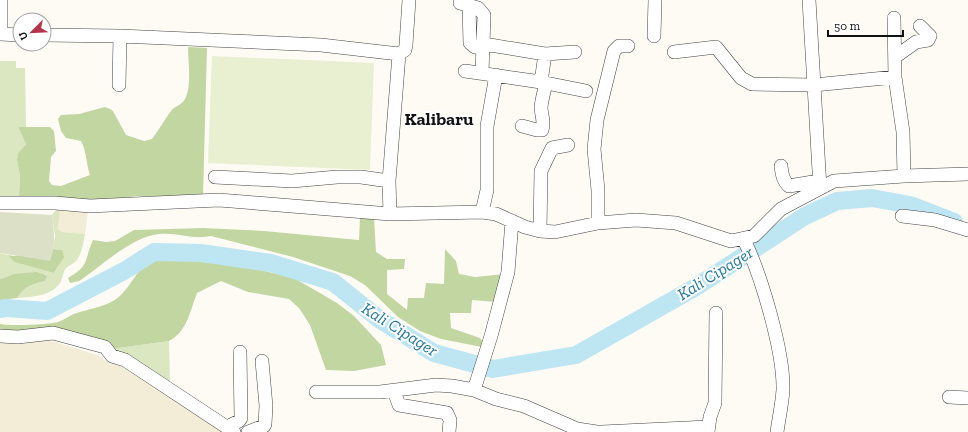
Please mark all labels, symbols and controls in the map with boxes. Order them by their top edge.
north arrow [12,12,52,52]
scale bar [828,12,903,38]
text: 50 m [834,19,861,33]
text: U [16,30,31,42]
district label: Kalibaru [404,108,474,130]
water label: Kali Cipager [673,242,757,304]
water label: Kali Cipager [358,298,442,360]

